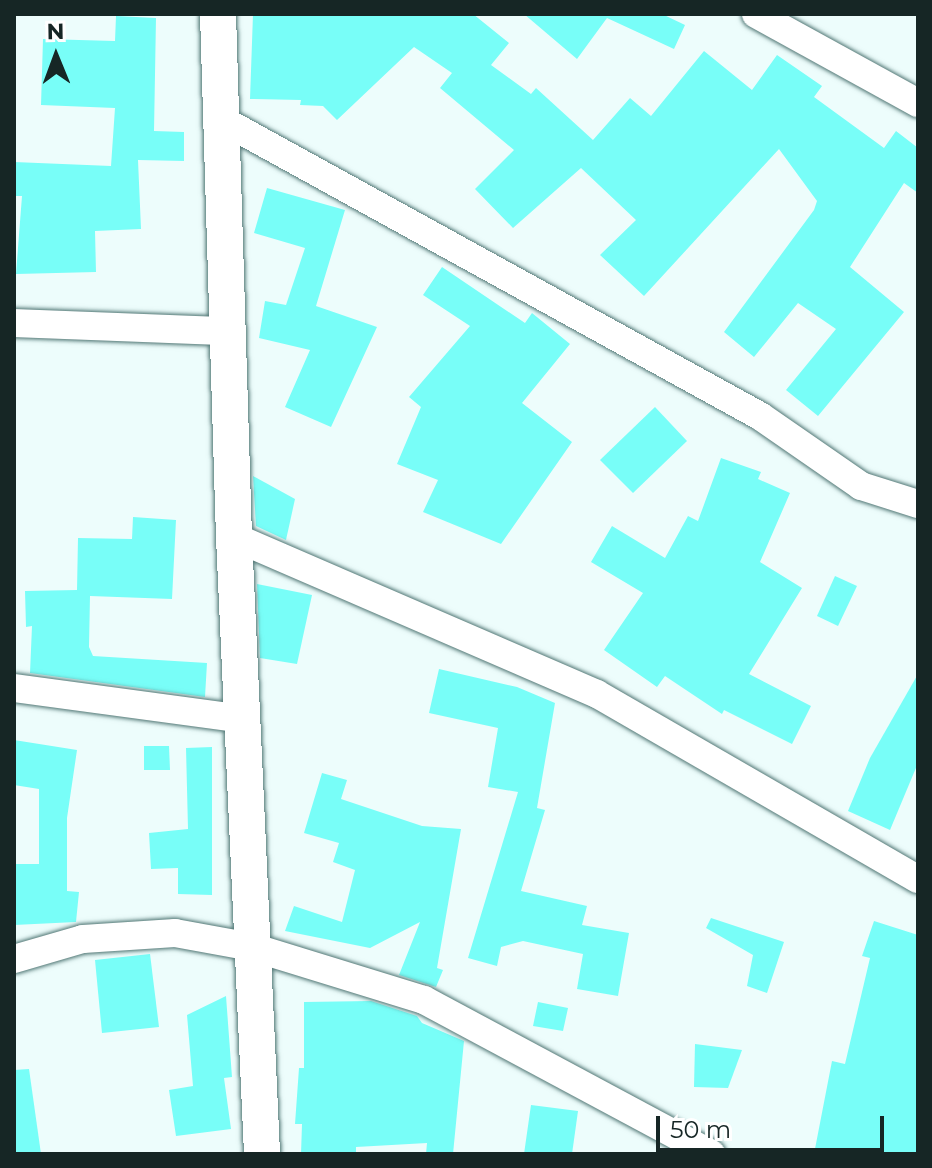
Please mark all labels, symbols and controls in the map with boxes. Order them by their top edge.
north arrow [16,16,96,96]
text: N [46,18,65,45]
scale bar [660,1100,888,1150]
text: 50 m [670,1115,731,1144]

